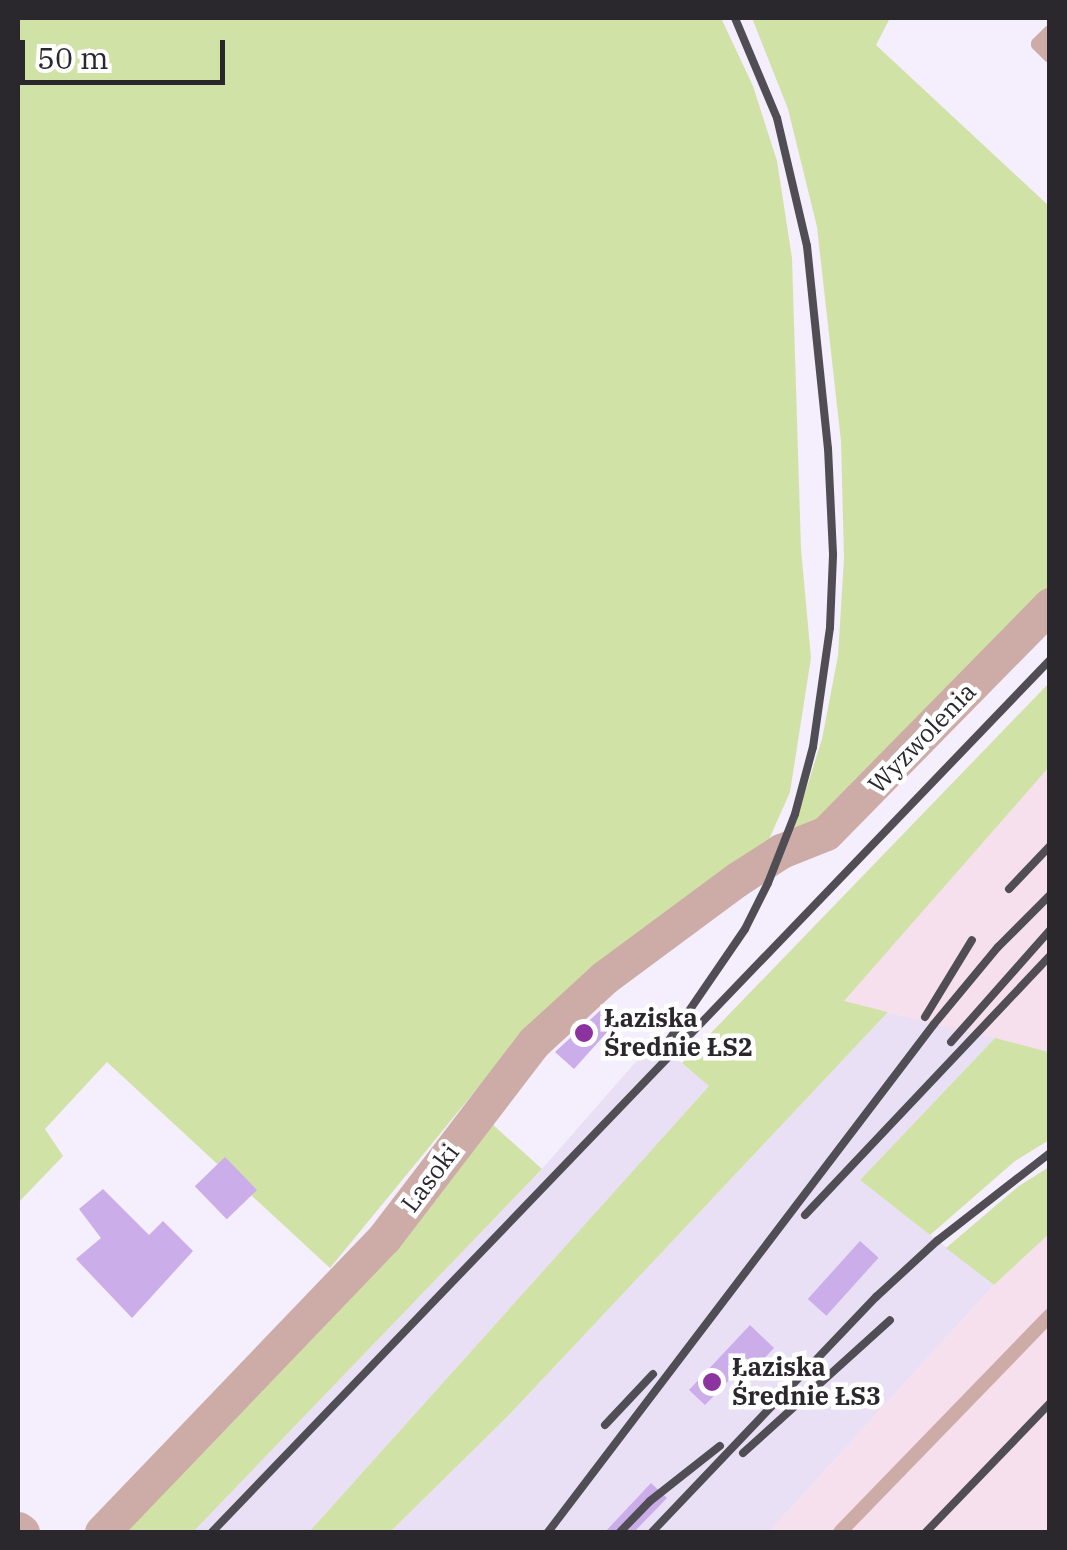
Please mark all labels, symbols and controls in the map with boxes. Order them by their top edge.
scale bar [25,20,230,82]
text: 50 m [37,38,109,77]
street label: Wyzwolenia [862,677,982,799]
place label: Łaziska Średnie ŁS2 [604,1004,753,1063]
marker: Łaziska Średnie ŁS2 [573,1022,595,1044]
street label: Lasoki [395,1138,465,1218]
place label: Łaziska Średnie ŁS3 [732,1353,881,1412]
marker: Łaziska Średnie ŁS3 [701,1371,723,1393]

